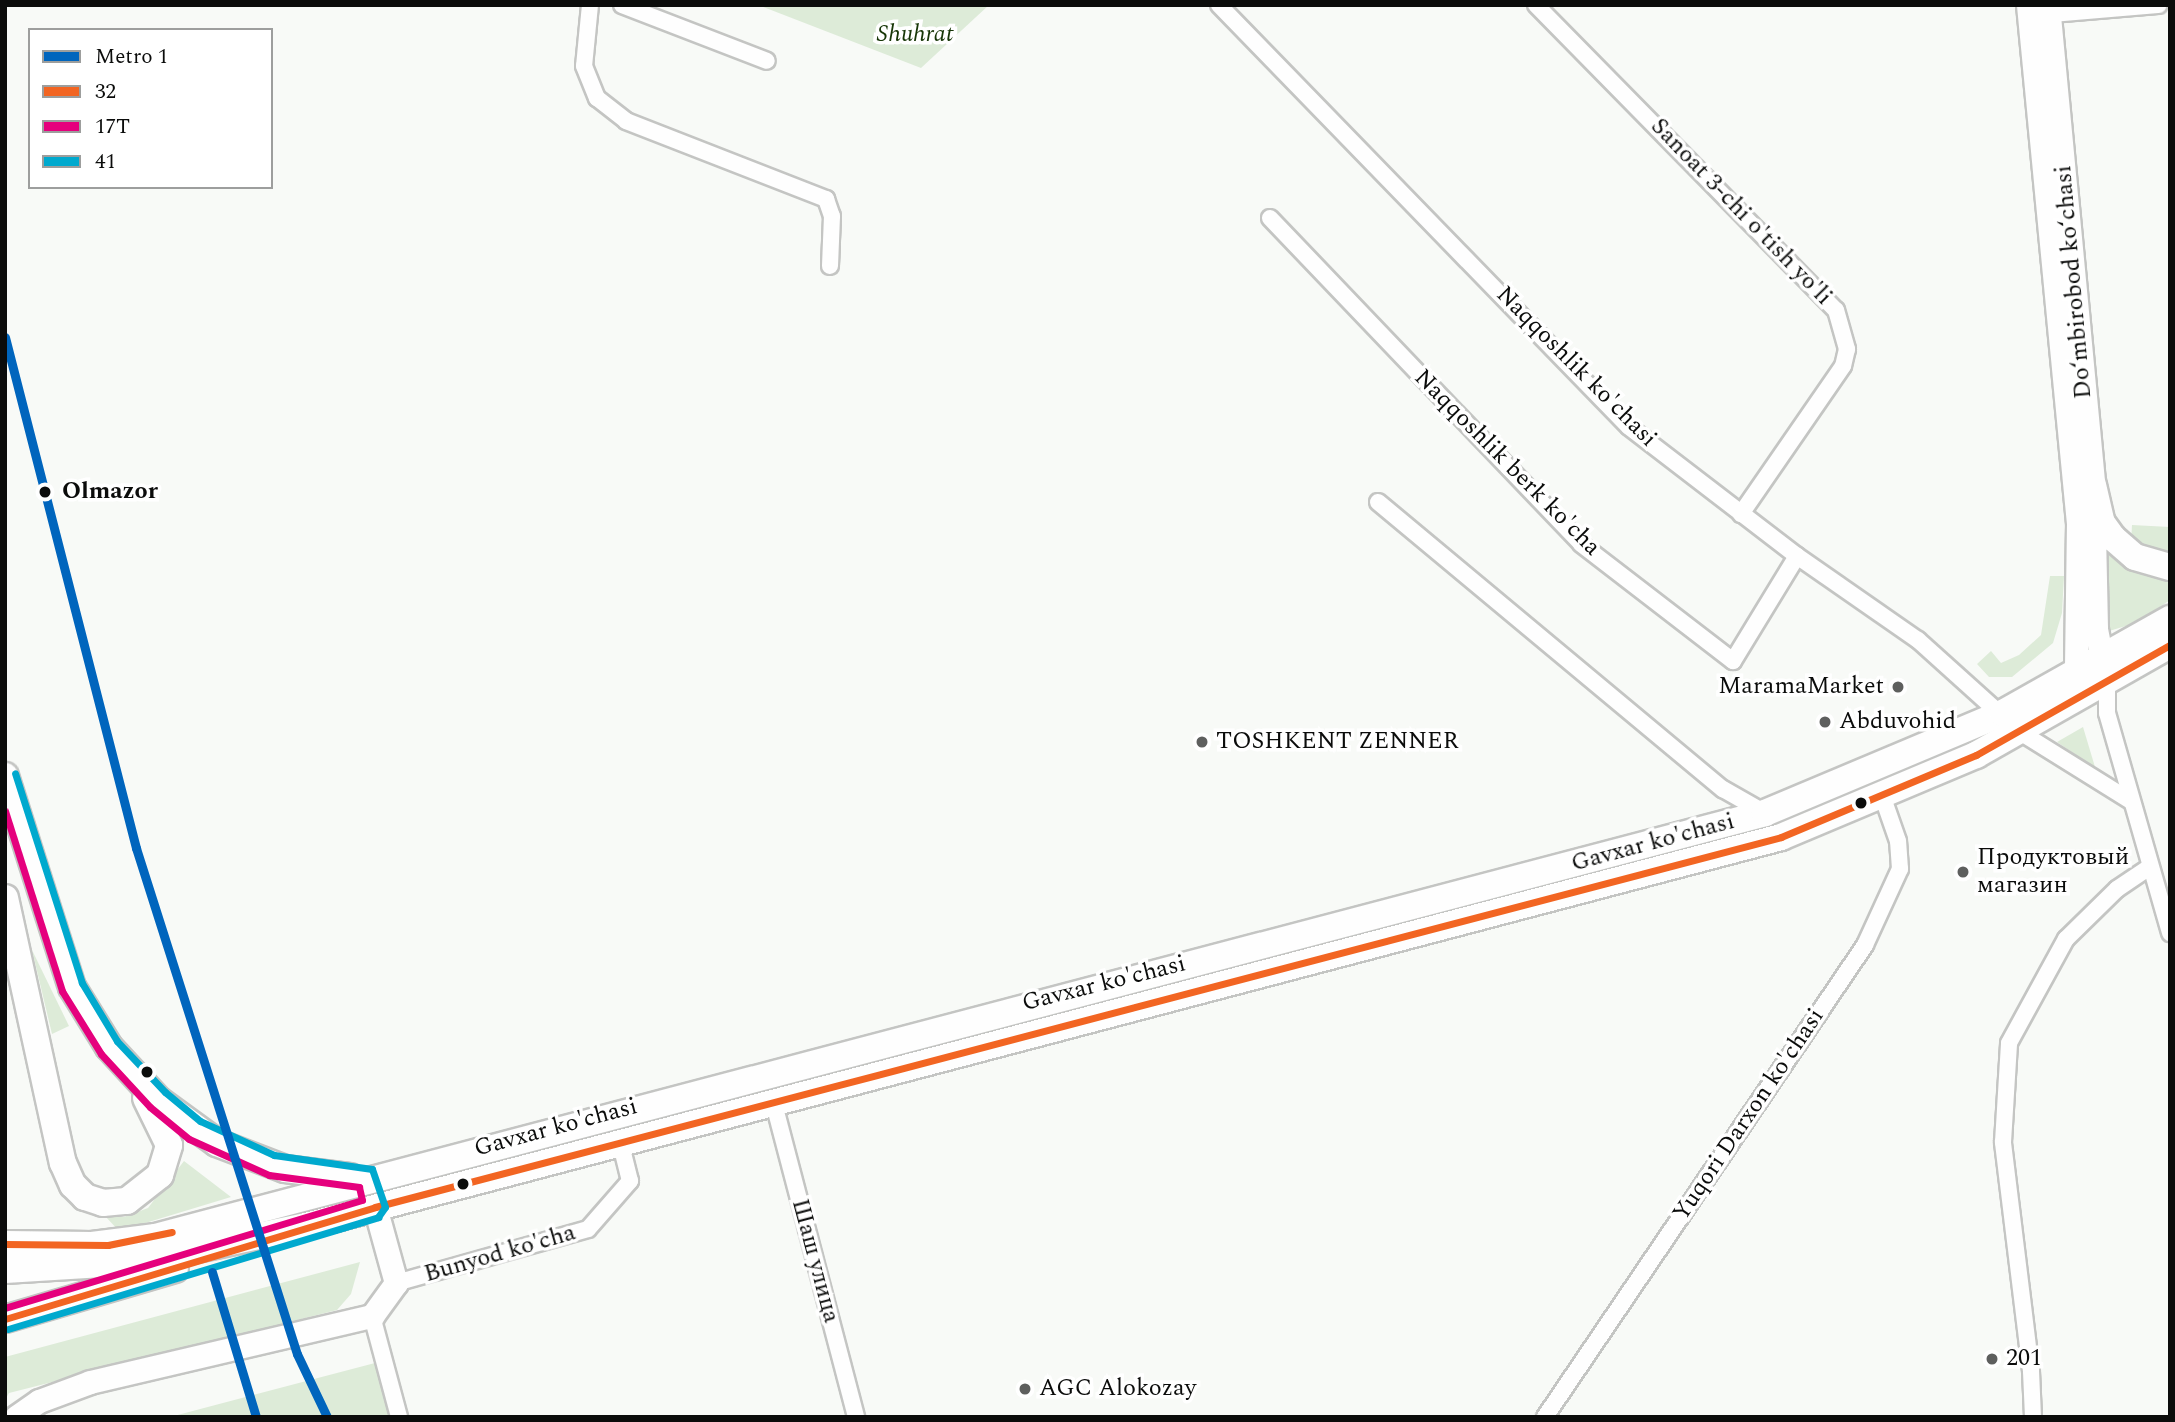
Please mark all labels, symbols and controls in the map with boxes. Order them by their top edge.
park label: Shuhrat [877,21,953,49]
legend [28,28,273,189]
text: Metro 1 [95,41,168,73]
text: 32 [95,76,116,108]
text: 17T [95,111,130,143]
street label: Sanoat 3-chi o'tish yo'li [1644,113,1838,311]
text: 41 [95,146,116,178]
street label: Doʻmbirobod koʻchasi [2049,164,2099,400]
street label: Naqqoshlik ko'chasi [1490,281,1662,453]
street label: Naqqoshlik berk ko'cha [1408,364,1606,562]
place label: Olmazor [62,478,158,506]
marker: Olmazor [34,481,56,503]
place label: MaramaMarket [1718,673,1884,701]
marker: MaramaMarket [1890,679,1906,695]
place label: Abduvohid [1839,708,1956,736]
marker: Abduvohid [1817,714,1833,730]
place label: TOSHKENT ZENNER [1216,728,1459,756]
marker: TOSHKENT ZENNER [1194,734,1210,750]
unlabelled marker [1854,796,1868,810]
street label: Gavxar ko'chasi [1568,807,1738,879]
place label: Продуктовый магазин [1977,844,2129,900]
marker: Продуктовый магазин [1955,864,1971,880]
street label: Gavxar ko'chasi [1019,950,1189,1018]
street label: Yuqori Darxon ko'chasi [1667,1003,1831,1227]
unlabelled marker [140,1065,154,1079]
street label: Gavxar ko'chasi [471,1092,641,1164]
unlabelled marker [456,1177,470,1191]
street label: Шаш улица [785,1196,845,1326]
street label: Bunyod ko'cha [421,1219,579,1289]
place label: 201 [2006,1345,2042,1373]
marker: 201 [1984,1351,2000,1367]
place label: AGC Alokozay [1039,1375,1196,1403]
marker: AGC Alokozay [1017,1381,1033,1397]

